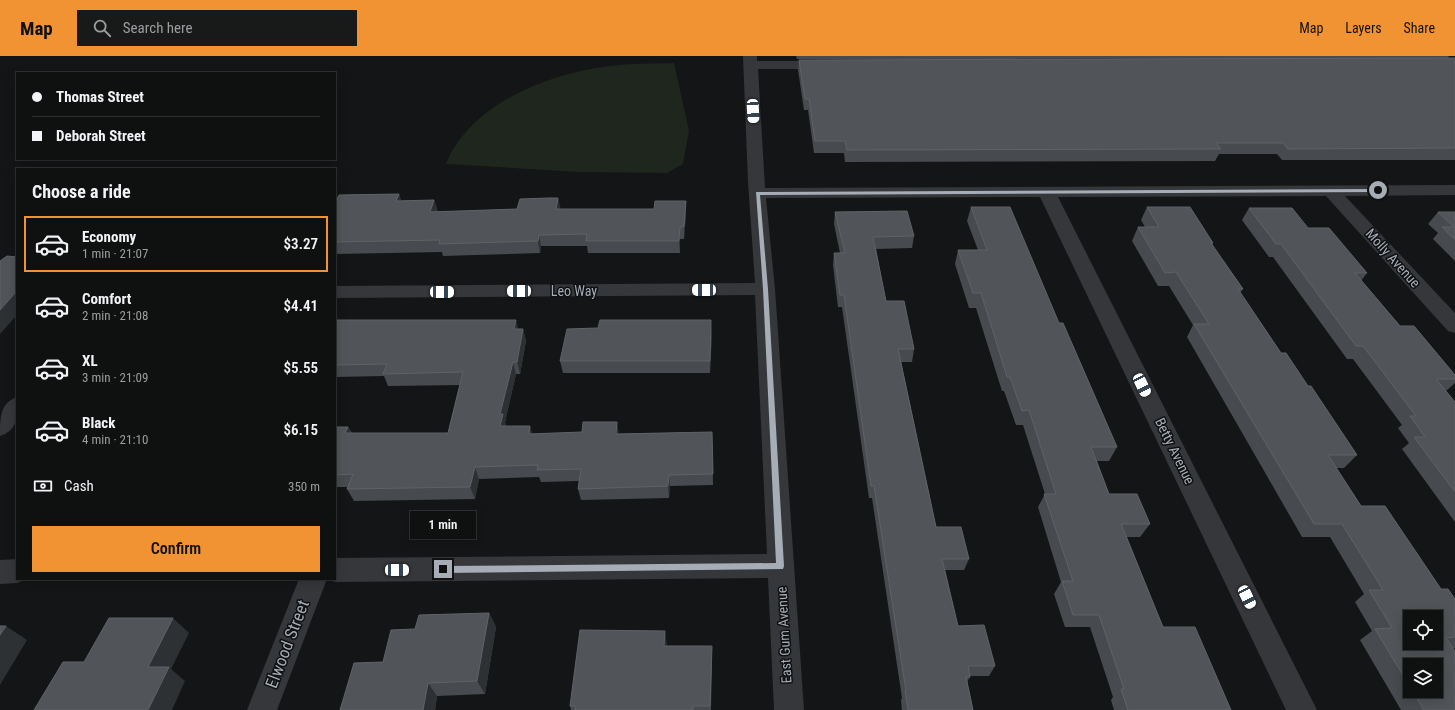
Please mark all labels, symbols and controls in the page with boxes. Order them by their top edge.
search box [77,10,357,46]
text: Map [20,17,53,40]
icon: search [91,17,113,39]
text: Search here [123,19,193,37]
text: Map [1299,20,1323,36]
text: Layers [1345,20,1382,36]
text: Share [1404,20,1435,36]
text: Thomas Street [56,88,144,106]
car [746,99,760,123]
text: Deborah Street [56,127,146,145]
text: Choose a ride [32,181,131,202]
route start [1369,181,1387,199]
street label: Molly Avenue [1363,225,1424,291]
icon: car [34,226,70,262]
text: Economy [82,228,136,246]
text: $3.27 [284,235,318,253]
text: 1 min · 21:07 [82,246,148,261]
street label: Leo Way [551,283,597,299]
car [692,284,716,296]
car [507,285,531,297]
car [430,286,454,298]
icon: car [34,288,70,324]
text: Comfort [82,290,131,308]
text: $4.41 [284,297,318,315]
text: 2 min · 21:08 [82,308,148,323]
icon: car [34,350,70,386]
text: XL [82,352,98,370]
text: $5.55 [284,359,318,377]
text: 3 min · 21:09 [82,370,148,385]
car [1131,372,1153,398]
icon: car [34,412,70,448]
text: Black [82,414,115,432]
street label: Betty Avenue [1152,415,1198,487]
text: $6.15 [284,421,318,439]
text: 4 min · 21:10 [82,432,148,447]
icon: cash [32,475,54,497]
text: Cash [64,477,94,495]
text: 350 m [288,479,320,494]
callout: 1 min [410,511,476,539]
text: 1 min [429,517,457,532]
button: Confirm [32,526,320,572]
route end [434,560,452,578]
car [385,564,409,576]
car [1236,584,1258,610]
street label: East Gum Avenue [773,586,795,684]
street label: Elwood Street [261,597,313,691]
map controls [1403,610,1443,698]
button: locate [1403,610,1443,650]
button: layers [1403,658,1443,698]

